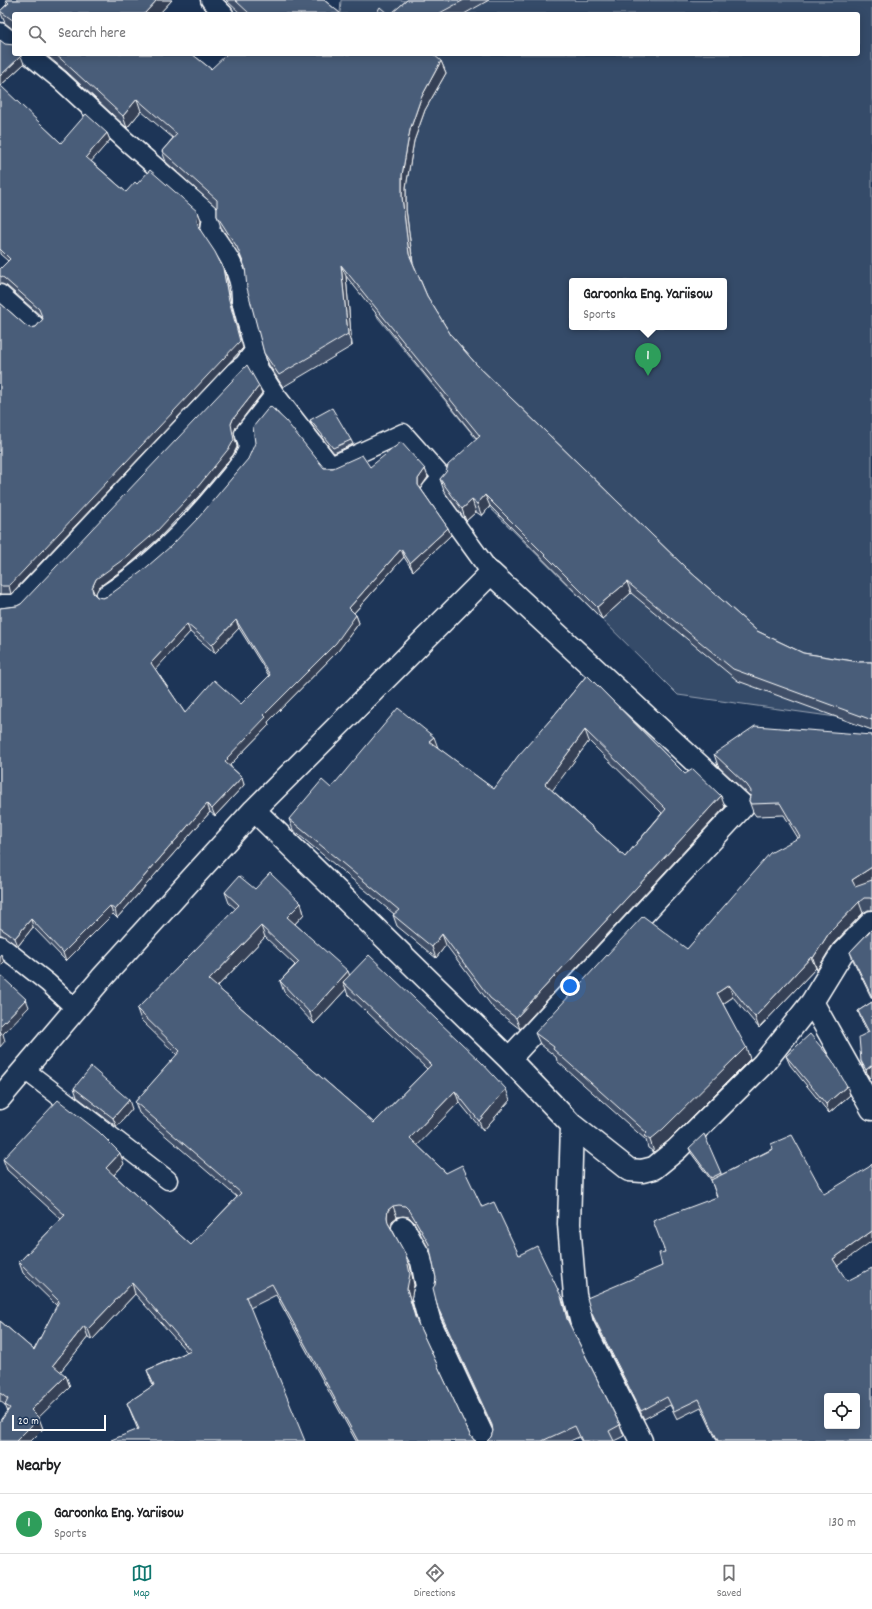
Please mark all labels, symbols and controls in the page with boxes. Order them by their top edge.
search box [12,12,860,56]
icon: search [26,23,48,45]
text: Search here [58,23,126,45]
popup [569,278,727,330]
text: Garoonka Eng. Yariisow [583,284,713,306]
text: Sports [583,306,616,325]
pin: 1 [635,343,661,376]
your location [560,976,580,996]
map controls [824,1393,860,1429]
button: locate [824,1393,860,1429]
scale bar [12,1413,106,1432]
text: 20 m [18,1414,39,1430]
text: Nearby [16,1455,60,1479]
text: Garoonka Eng. Yariisow [54,1503,184,1525]
text: 1 [28,1514,30,1533]
text: 130 m [828,1514,856,1533]
text: Sports [54,1525,87,1544]
tab: Map [131,1562,153,1602]
tab: Directions [414,1562,456,1602]
tab: Saved [717,1562,741,1602]

